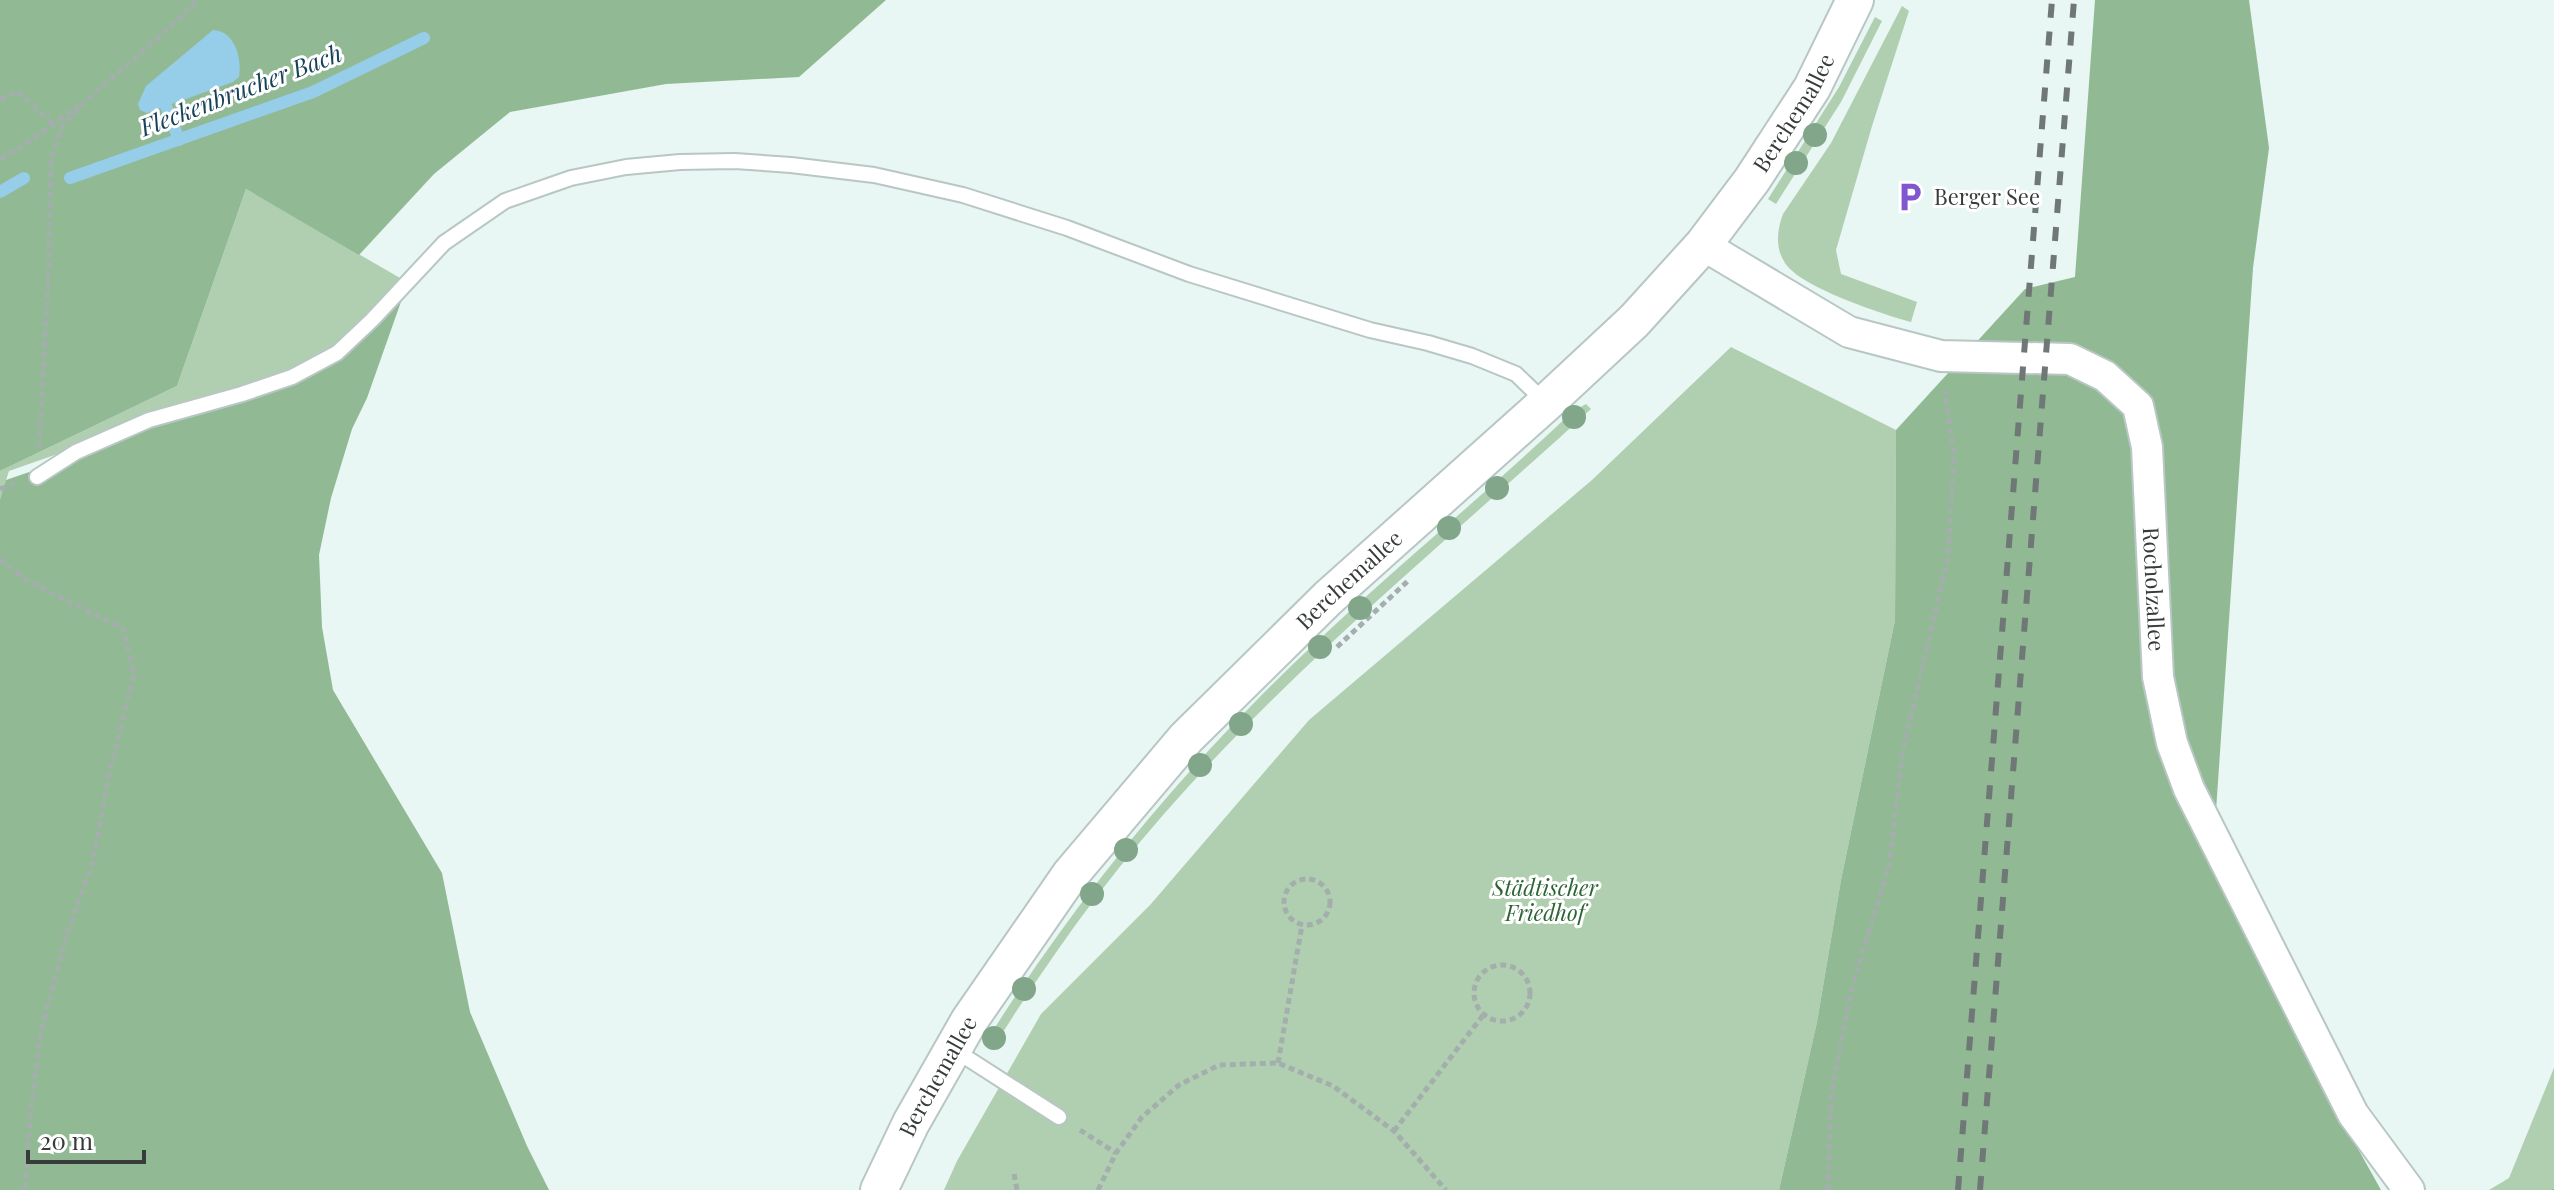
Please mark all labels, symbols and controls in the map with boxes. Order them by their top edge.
water label: Fleckenbrucher Bach [134,36,346,143]
street label: Berchemallee [1745,48,1841,178]
parking icon: Berger See [1893,180,1927,214]
place label: Berger See [1934,181,2040,211]
street label: Berchemallee [1289,523,1408,635]
street label: Rocholzallee [2137,526,2173,652]
park label: Städtischer Friedhof [1491,872,1598,927]
street label: Berchemallee [891,1010,983,1141]
scale bar [28,1114,144,1164]
text: 20 m [40,1124,93,1156]

